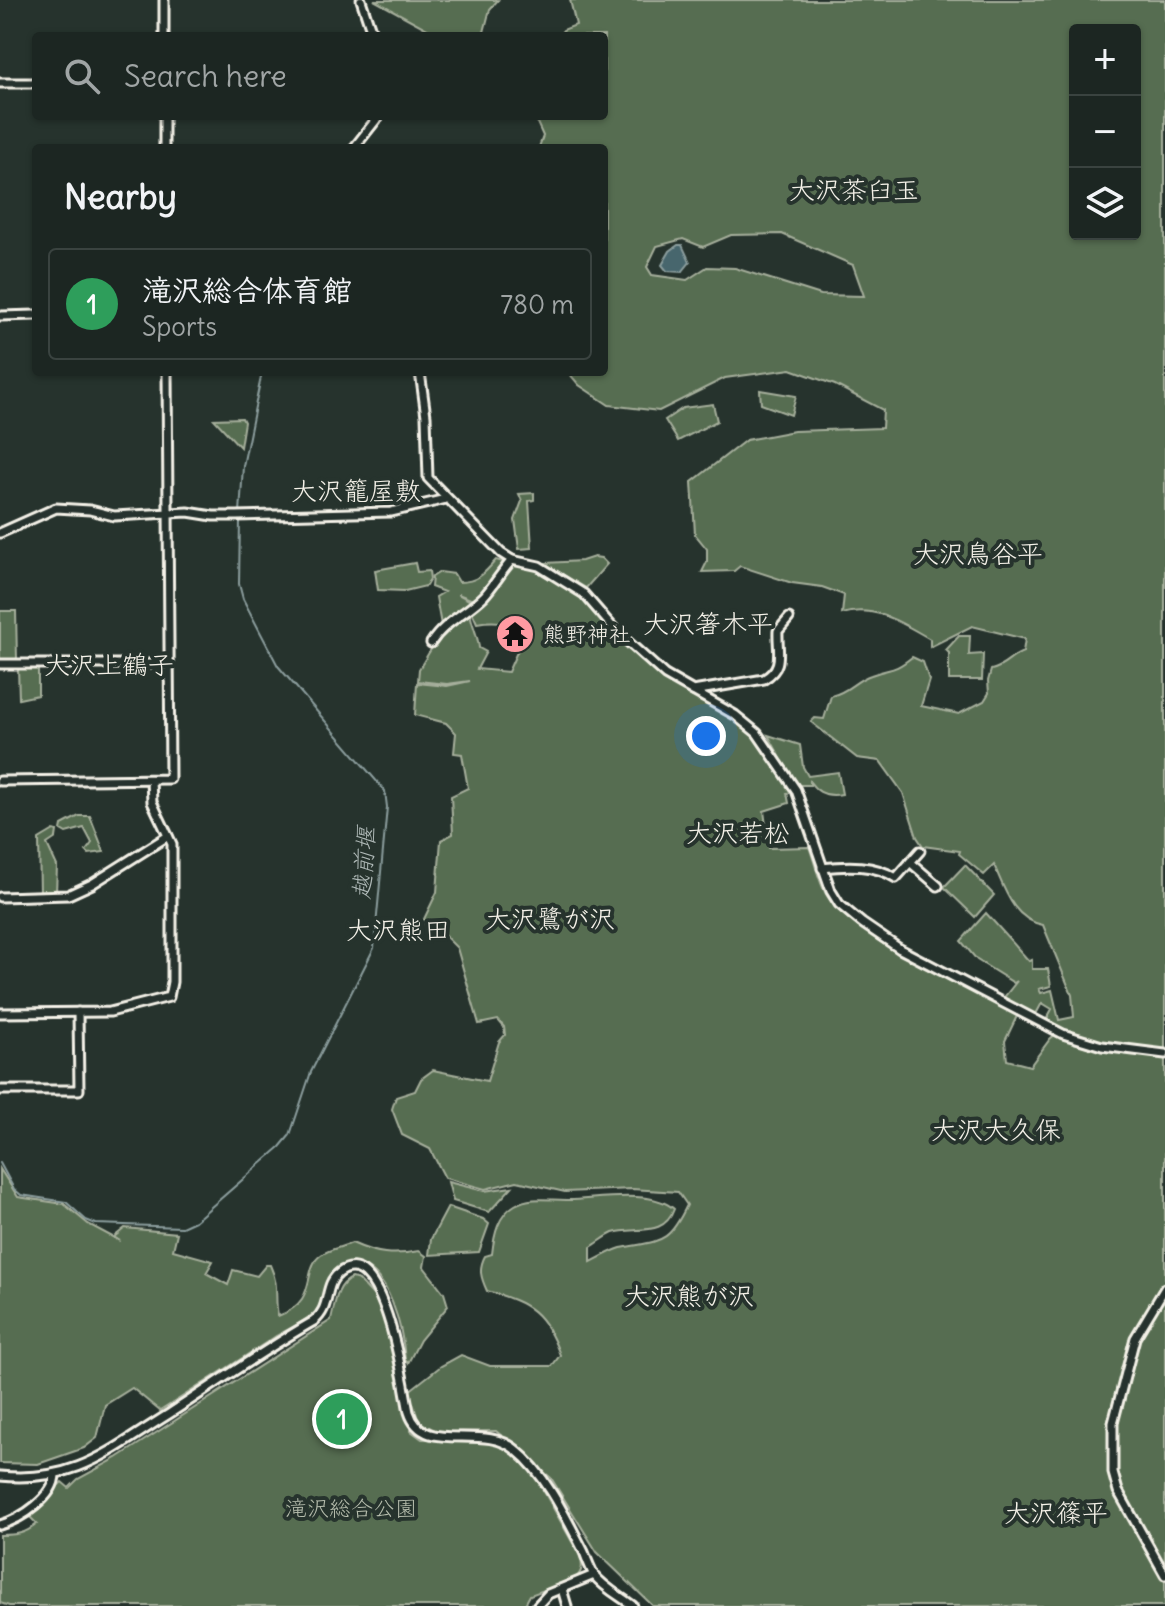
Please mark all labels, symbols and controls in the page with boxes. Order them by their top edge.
map controls [1069,24,1141,240]
button: + [1069,24,1141,96]
search box [32,32,608,120]
icon: search [60,54,104,98]
text: Search here [124,57,287,95]
button: − [1069,96,1141,168]
button: layers [1069,168,1141,240]
district label: 大沢茶臼玉 [789,173,919,206]
text: Nearby [64,175,177,218]
text: 滝沢総合体育館 [142,271,352,309]
text: 1 [87,288,97,321]
text: 780 m [500,288,574,321]
text: Sports [142,310,217,343]
district label: 大沢籠屋敷 [291,474,421,507]
district label: 大沢鳥谷平 [913,537,1043,570]
district label: 大沢箸木平 [643,607,773,640]
temple icon: 熊野神社 [494,613,536,655]
place label: 熊野神社 [543,620,631,648]
district label: 大沢上鶴子 [44,648,174,681]
your location [686,716,726,756]
district label: 大沢若松 [686,816,790,849]
water label: 越前堰 [345,823,381,901]
district label: 大沢鷺が沢 [485,902,615,935]
district label: 大沢熊田 [346,913,450,946]
district label: 大沢大久保 [931,1113,1061,1146]
district label: 大沢熊が沢 [624,1279,754,1312]
pin: 1 [316,1389,368,1449]
park label: 滝沢総合公園 [285,1494,417,1522]
district label: 大沢篠平 [1004,1496,1108,1529]

